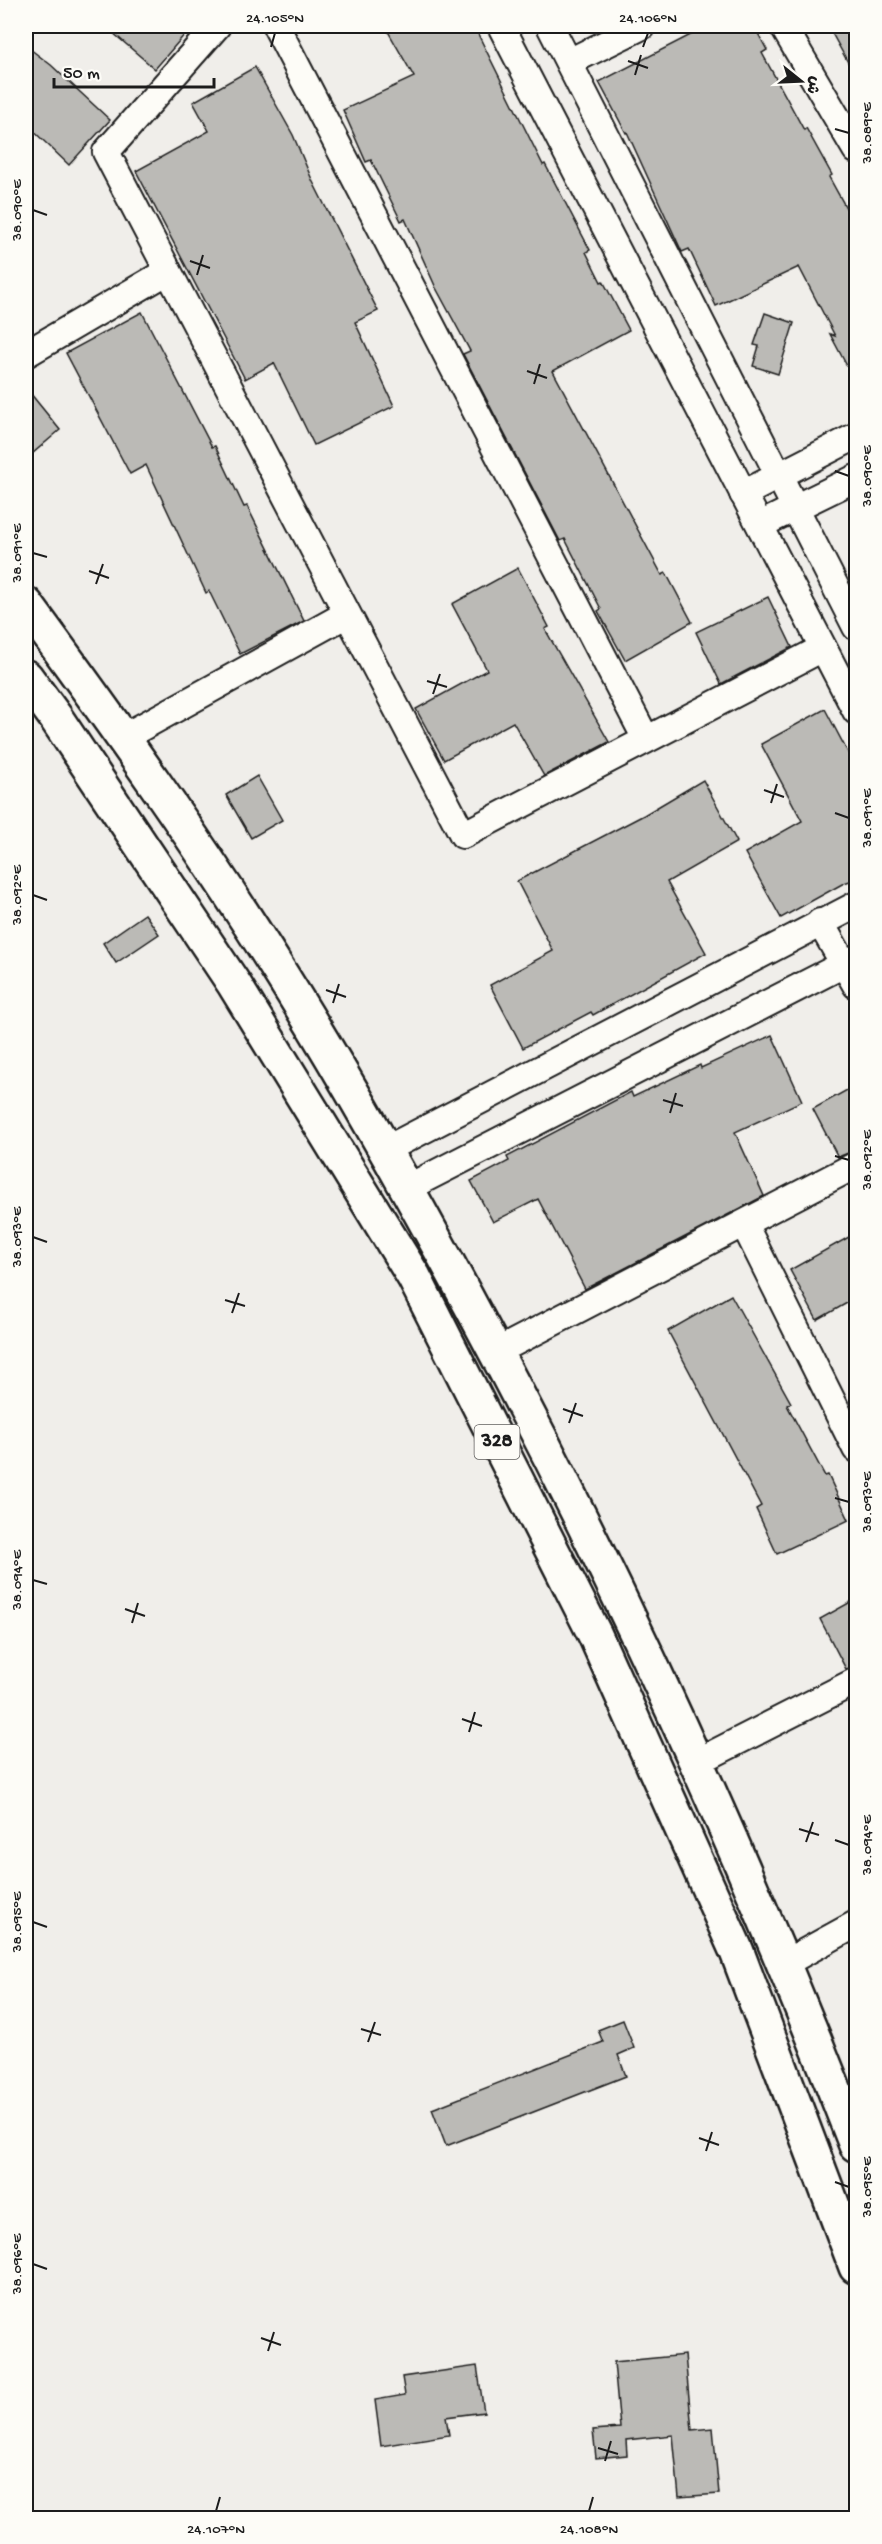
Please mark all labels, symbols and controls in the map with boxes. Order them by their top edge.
text: 24.105°N [246,10,304,28]
text: 24.106°N [619,10,677,28]
scale bar [54,51,214,89]
north arrow [771,51,831,111]
text: 50 m [63,64,100,85]
text: ش [800,73,824,96]
text: 38.089°E [859,102,877,165]
text: 38.090°E [9,179,27,242]
text: 38.090°E [859,445,877,508]
text: 38.091°E [9,523,27,583]
text: 38.091°E [859,788,877,848]
text: 38.092°E [9,864,27,926]
text: 38.092°E [859,1129,877,1191]
text: 38.093°E [9,1206,27,1268]
road number: 328 [474,1425,520,1459]
text: 38.093°E [859,1471,877,1533]
text: 38.094°E [9,1549,27,1611]
text: 38.094°E [859,1814,877,1876]
text: 38.095°E [9,1891,27,1953]
text: 38.095°E [859,2156,877,2218]
text: 38.096°E [9,2233,27,2295]
text: 24.107°N [187,2521,245,2539]
text: 24.108°N [560,2521,618,2539]

